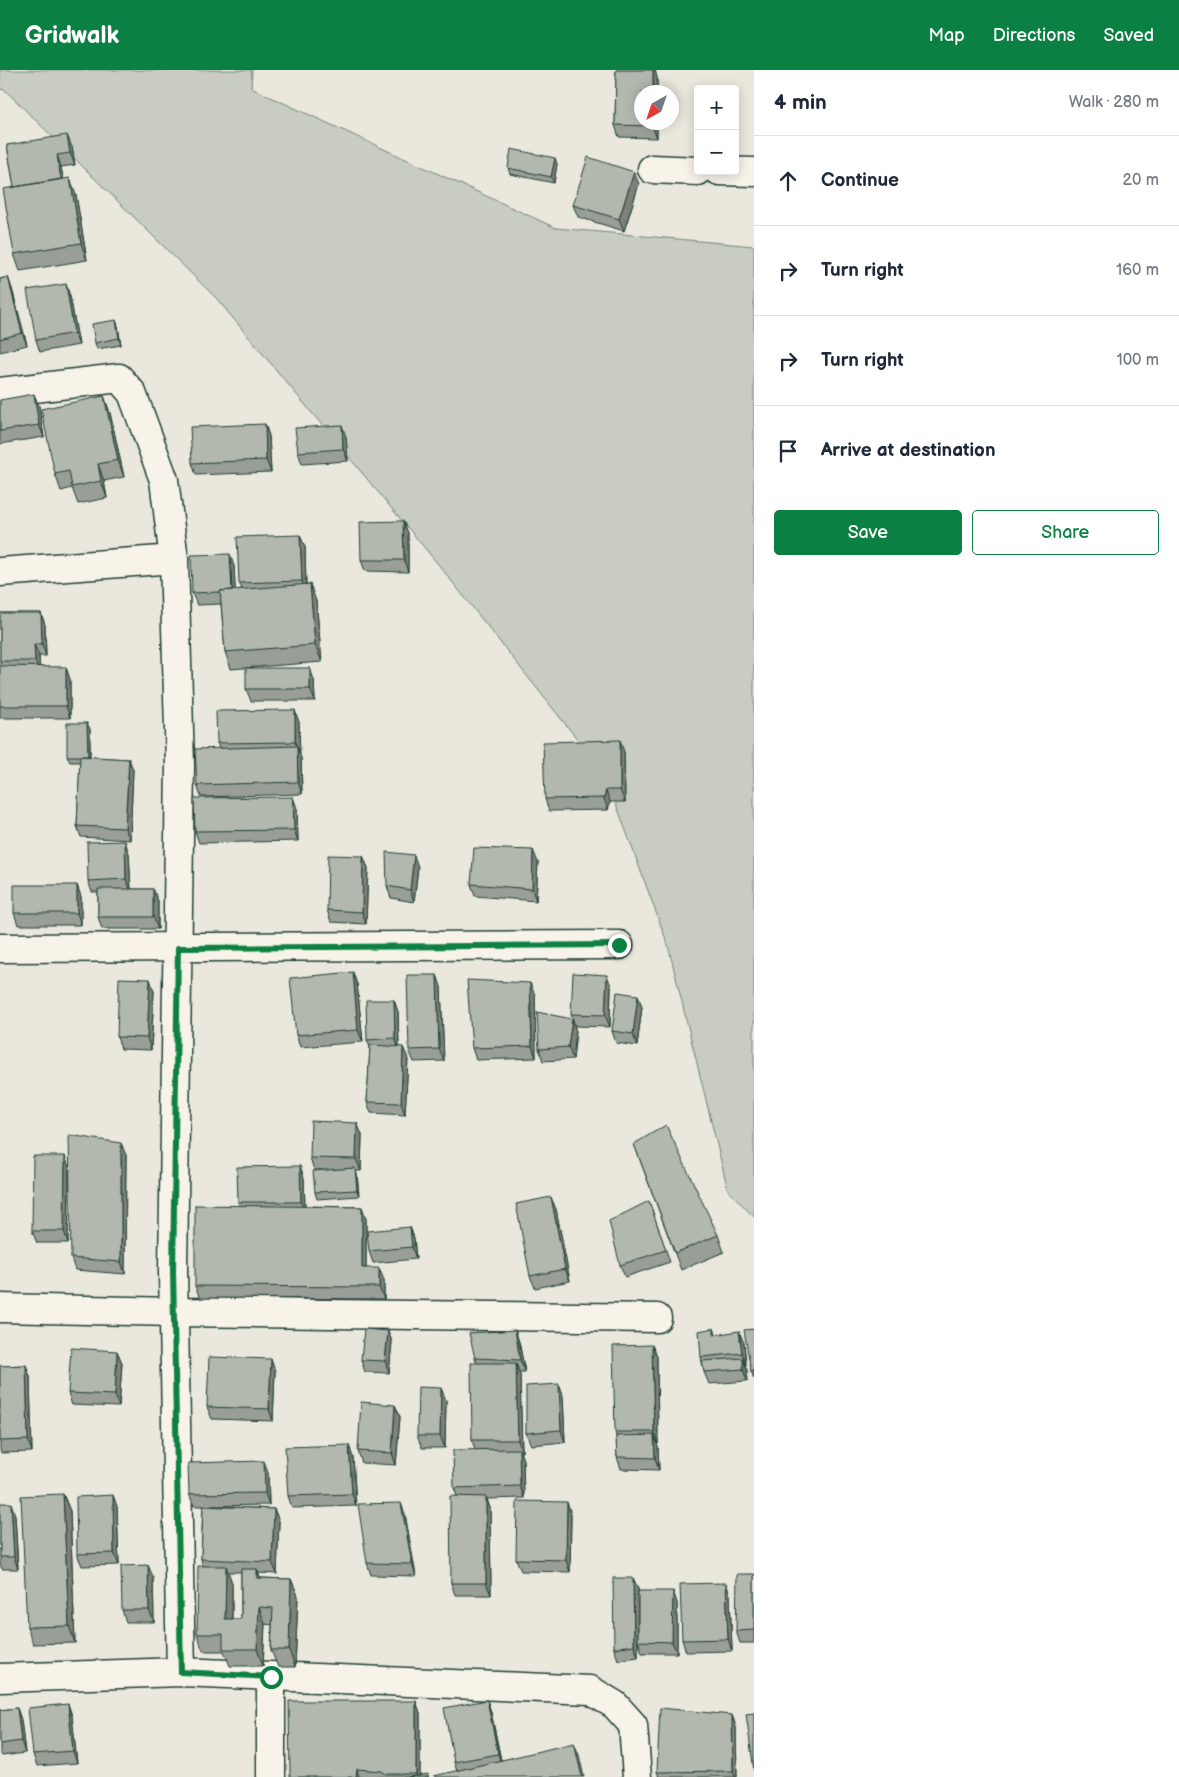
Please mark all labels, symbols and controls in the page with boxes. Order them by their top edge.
text: Gridwalk [25,21,119,50]
text: Map [929,25,965,46]
text: Directions [993,25,1075,46]
text: Saved [1103,25,1154,46]
north arrow [634,85,679,130]
map controls [694,85,739,175]
button: + [694,85,739,130]
text: 4 min [774,90,827,115]
text: Walk · 280 m [1069,93,1159,112]
button: − [694,130,739,175]
icon: ahead [774,167,802,195]
text: Continue [821,169,899,192]
text: 20 m [1123,171,1159,190]
icon: right [774,257,802,285]
text: Turn right [821,259,904,282]
text: 160 m [1116,261,1159,280]
icon: right [774,347,802,375]
text: Turn right [821,349,904,372]
text: 100 m [1116,351,1159,370]
icon: arrive [774,437,802,465]
text: Arrive at destination [821,439,996,462]
button: Save [774,510,962,555]
button: Share [972,510,1159,555]
route end [608,934,631,957]
route start [260,1666,283,1689]

